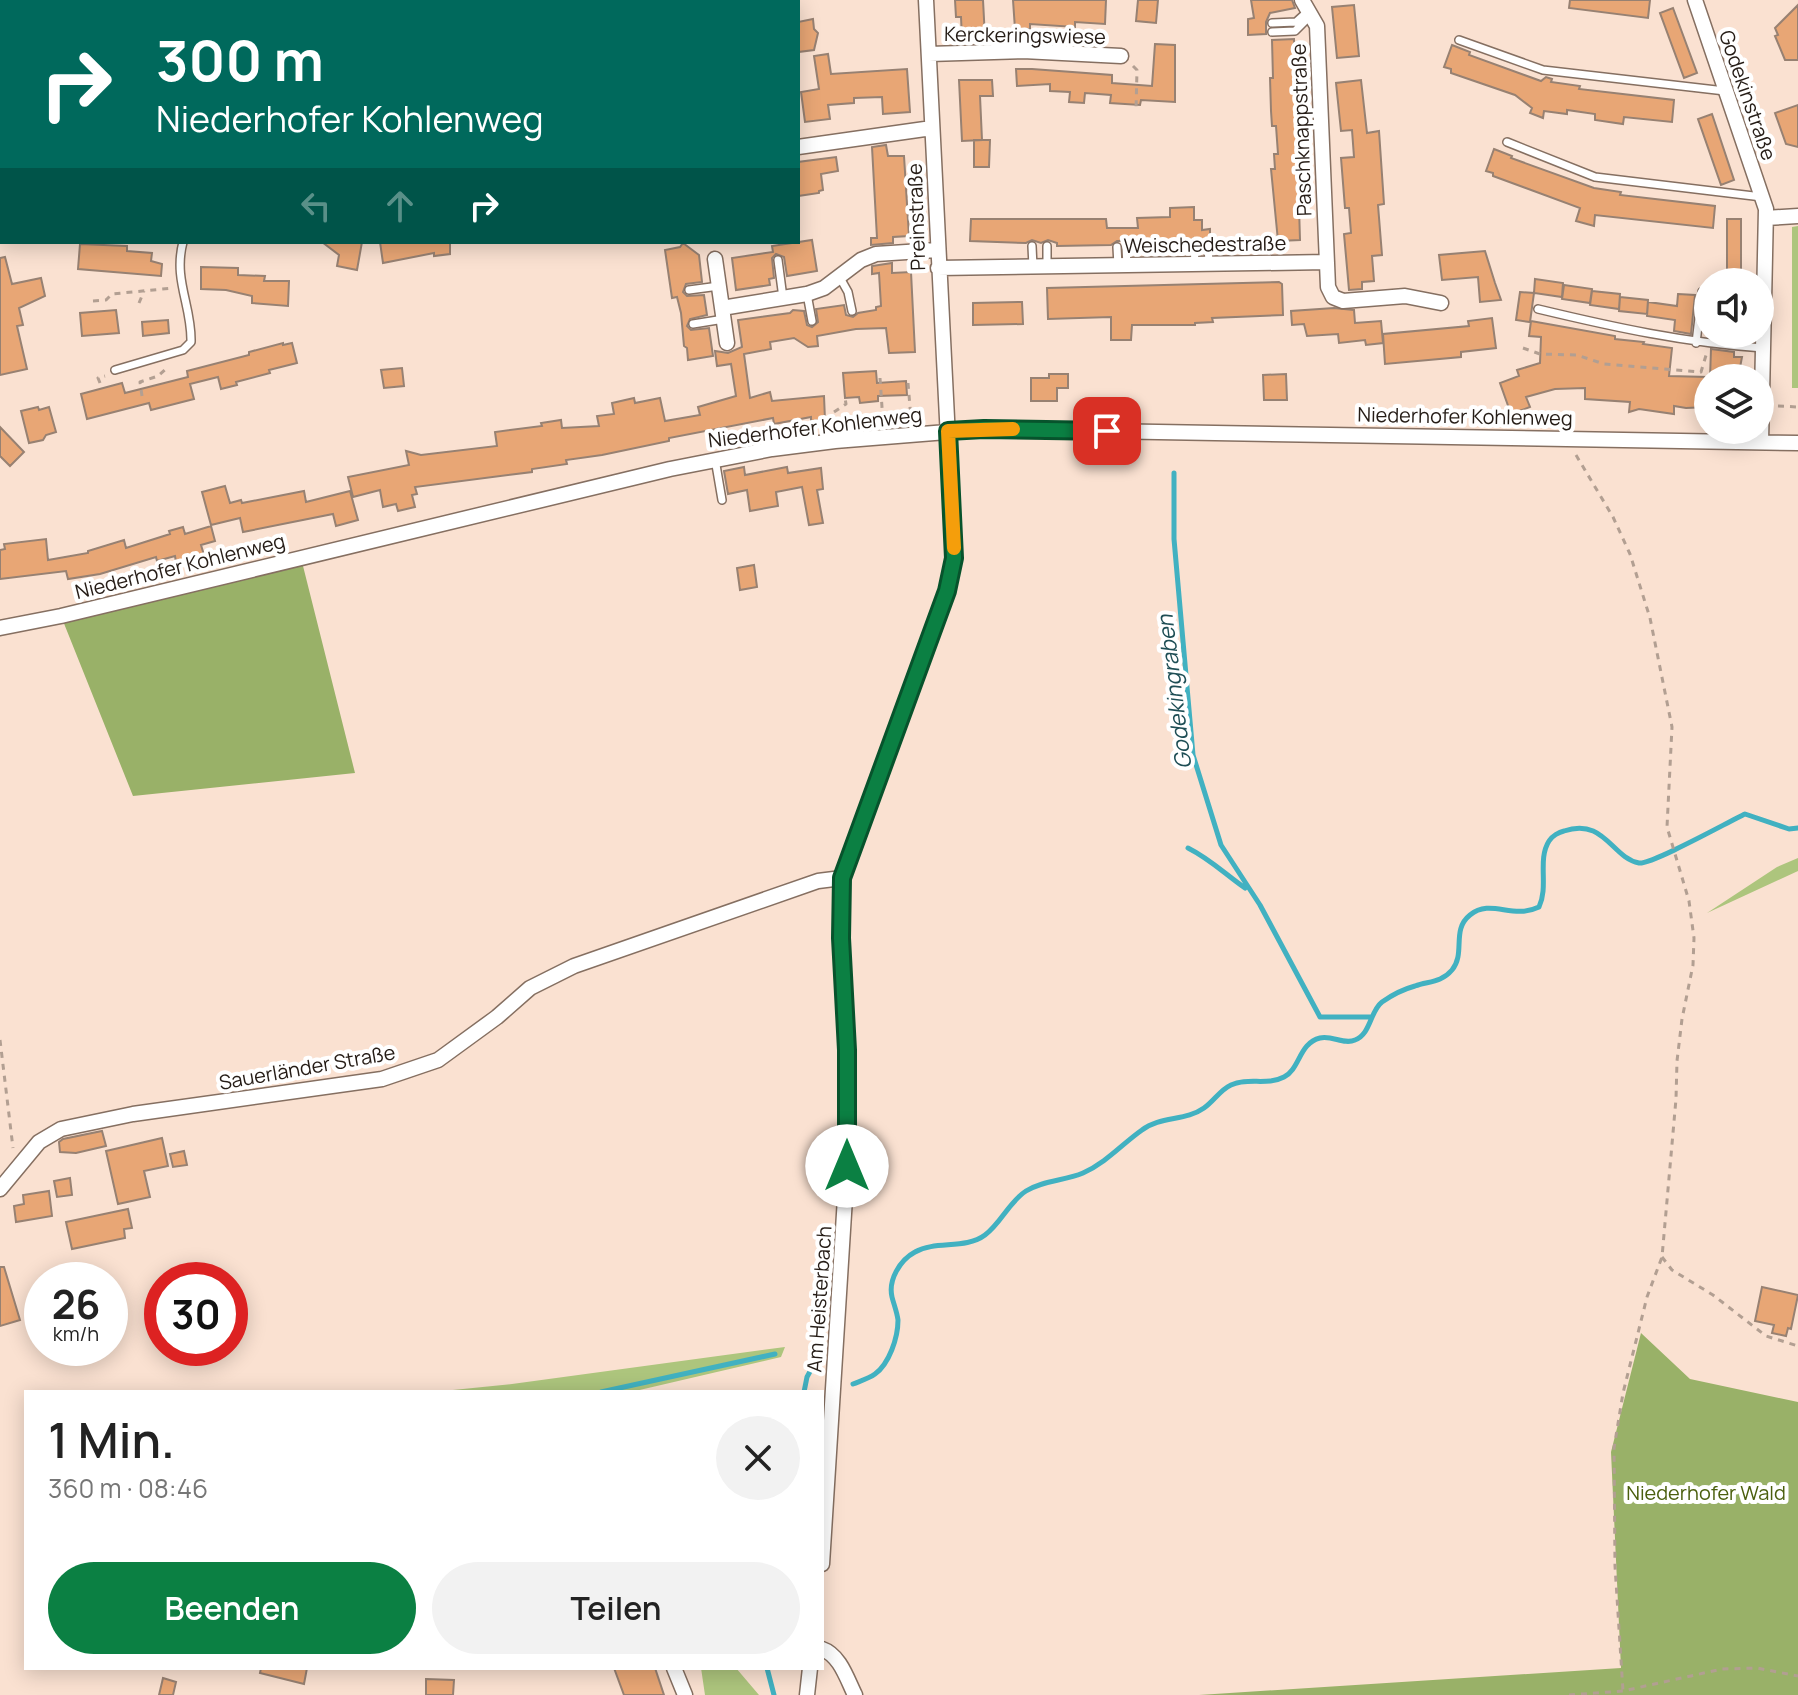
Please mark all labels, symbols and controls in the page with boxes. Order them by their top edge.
street label: Kerckeringswiese [944,20,1106,50]
text: 300 m [156,21,324,98]
street label: Godekinstraße [1713,26,1783,164]
icon: right [24,32,128,136]
street label: Paschknappstraße [1284,43,1318,217]
text: Niederhofer Kohlenweg [156,94,544,143]
street label: Preinstraße [901,163,931,271]
icon: left [294,184,338,228]
icon: ahead [378,184,422,228]
icon: right [462,184,506,228]
street label: Weischedestraße [1123,229,1287,259]
map controls [1694,268,1774,444]
button: sound [1694,268,1774,348]
button: layers [1694,364,1774,444]
pin [1073,397,1141,465]
street label: Niederhofer Kohlenweg [707,400,923,454]
street label: Niederhofer Kohlenweg [1357,401,1573,431]
icon: arrive [1085,409,1129,453]
street label: Niederhofer Kohlenweg [72,527,288,605]
water label: Godekingraben [1150,612,1198,771]
street label: Sauerländer Straße [217,1038,397,1096]
position arrow [805,1124,889,1208]
street label: Am Heisterbach [800,1225,838,1373]
speed limit sign: 30 [144,1262,248,1366]
text: 26 [52,1276,100,1331]
text: km/h [53,1320,99,1347]
text: 1 Min. [48,1407,175,1472]
button: close [716,1416,800,1500]
text: 360 m · 08:46 [48,1470,208,1506]
park label: Niederhofer Wald [1626,1479,1786,1506]
button: Beenden [48,1562,416,1654]
button: Teilen [432,1562,800,1654]

